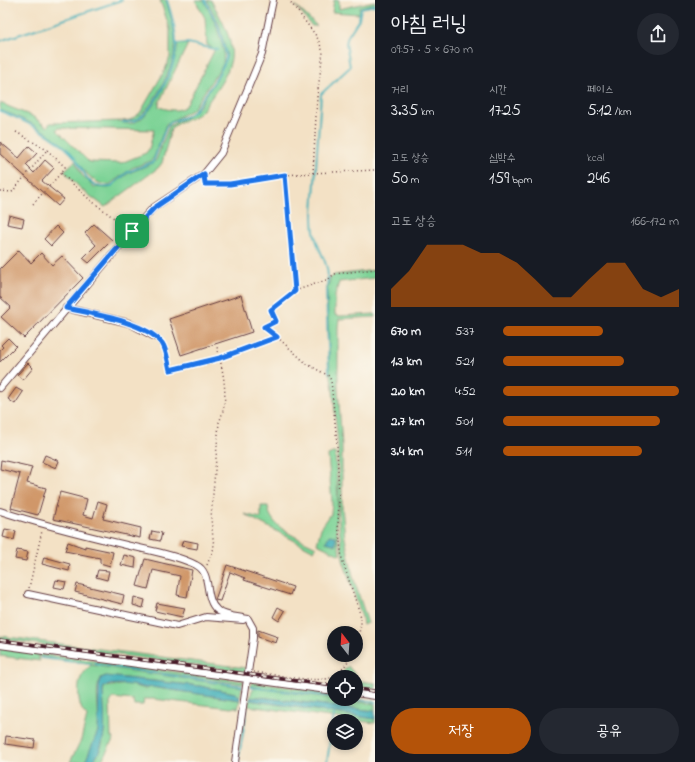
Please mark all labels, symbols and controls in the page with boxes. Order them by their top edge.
text: 아침 러닝 [391,9,467,41]
button: share [637,13,679,55]
text: 09:57 · 5 × 670 m [391,40,473,59]
text: 거리 [391,82,409,98]
text: 시간 [489,82,507,98]
text: 페이스 [587,82,614,98]
text: 3.35 [391,98,418,123]
text: 17:25 [489,98,521,123]
text: 5:12 [587,98,612,123]
text: km [418,104,434,120]
text: /km [612,104,632,120]
text: 고도 상승 [391,150,429,166]
text: 심박수 [489,150,516,166]
text: kcal [587,150,605,166]
text: 50 [391,166,408,191]
text: 159 [489,166,509,191]
text: 246 [587,166,610,191]
text: m [408,172,419,188]
text: bpm [509,172,532,188]
text: 고도 상승 [391,212,436,231]
text: 166–172 m [630,212,679,231]
pin [115,214,149,248]
icon: arrive [121,220,143,242]
text: 670 m [391,322,421,341]
text: 5:37 [455,322,474,341]
text: 1.3 km [391,352,422,371]
text: 5:21 [455,352,474,371]
text: 2.0 km [391,382,425,401]
text: 4:52 [455,382,475,401]
text: 2.7 km [391,412,425,431]
text: 5:01 [455,412,473,431]
text: 3.4 km [391,442,423,461]
text: 5:11 [455,442,472,461]
north arrow [327,626,363,662]
map controls [327,626,363,750]
button: locate [327,670,363,706]
button: 저장 [391,708,531,754]
button: 공유 [539,708,679,754]
button: layers [327,714,363,750]

